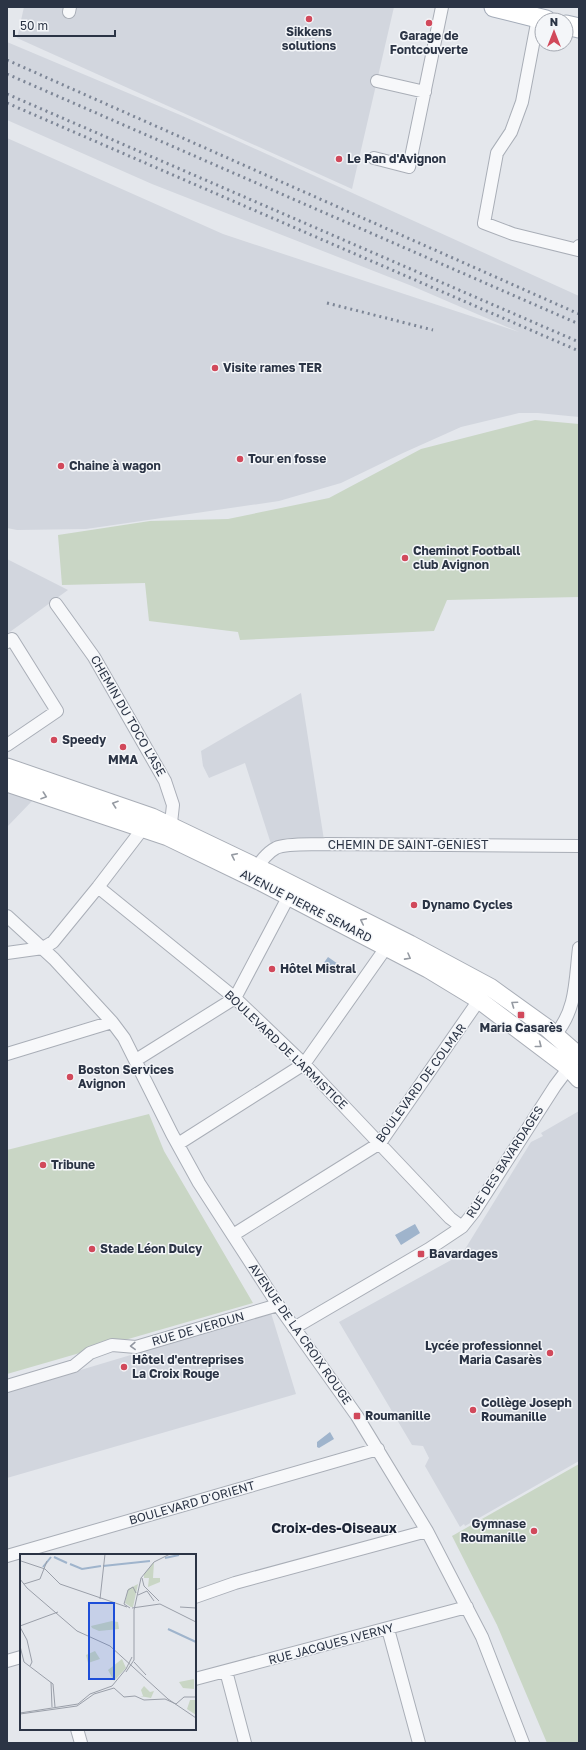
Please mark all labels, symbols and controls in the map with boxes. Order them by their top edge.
scale bar [14,12,115,38]
north arrow [534,12,574,52]
marker: Sikkens solutions [304,14,314,24]
text: N [550,15,558,28]
text: 50 m [20,18,48,33]
marker: Garage de Fontcouverte [424,18,434,28]
place label: Sikkens solutions [282,24,336,53]
place label: Garage de Fontcouverte [390,28,468,57]
place label: Le Pan d'Avignon [347,151,446,166]
marker: Le Pan d'Avignon [334,154,344,164]
place label: Visite rames TER [223,360,322,375]
marker: Visite rames TER [210,363,220,373]
place label: Tour en fosse [248,451,326,466]
marker: Tour en fosse [235,454,245,464]
place label: Chaine à wagon [69,458,161,473]
marker: Chaine à wagon [56,461,66,471]
place label: Cheminot Football club Avignon [413,543,520,572]
marker: Cheminot Football club Avignon [400,553,410,563]
street label: CHEMIN DU TOCO L'ASE [88,653,169,779]
place label: Speedy [62,732,107,747]
marker: Speedy [49,735,59,745]
marker: MMA [118,742,128,752]
place label: MMA [108,752,138,767]
one-way arrow [40,791,47,800]
one-way arrow [111,800,118,809]
street label: CHEMIN DE SAINT-GENIEST [328,837,489,852]
one-way arrow [230,853,238,861]
street label: AVENUE PIERRE SEMARD [238,866,375,945]
place label: Dynamo Cycles [422,897,513,912]
marker: Dynamo Cycles [409,900,419,910]
one-way arrow [360,918,368,926]
one-way arrow [404,953,411,960]
place label: Hôtel Mistral [280,961,356,976]
marker: Hôtel Mistral [267,964,277,974]
street label: BOULEVARD DE L'ARMISTICE [222,987,351,1112]
one-way arrow [511,1001,518,1009]
marker: Maria Casarès [516,1010,526,1020]
street label: BOULEVARD DE COLMAR [372,1020,469,1145]
place label: Maria Casarès [479,1020,563,1035]
one-way arrow [535,1040,542,1047]
place label: Boston Services Avignon [78,1062,174,1091]
marker: Boston Services Avignon [65,1072,75,1082]
street label: RUE DES BAVARDAGES [463,1103,547,1221]
place label: Tribune [51,1157,95,1172]
marker: Tribune [38,1160,48,1170]
place label: Stade Léon Dulcy [100,1241,203,1256]
marker: Stade Léon Dulcy [87,1244,97,1254]
place label: Bavardages [429,1246,498,1261]
marker: Bavardages [416,1249,426,1259]
street label: AVENUE DE LA CROIX ROUGE [246,1260,355,1407]
street label: RUE DE VERDUN [150,1308,246,1349]
place label: Lycée professionnel Maria Casarès [425,1338,542,1367]
one-way arrow [130,1342,136,1350]
marker: Lycée professionnel Maria Casarès [545,1348,555,1358]
place label: Hôtel d'entreprises La Croix Rouge [132,1352,244,1381]
marker: Hôtel d'entreprises La Croix Rouge [119,1362,129,1372]
place label: Collège Joseph Roumanille [481,1395,572,1424]
marker: Collège Joseph Roumanille [468,1405,478,1415]
place label: Roumanille [365,1408,431,1423]
marker: Roumanille [352,1411,362,1421]
street label: BOULEVARD D'ORIENT [127,1477,257,1528]
place label: Gymnase Roumanille [460,1516,526,1545]
district label: Croix-des-Oiseaux [271,1519,397,1536]
marker: Gymnase Roumanille [529,1526,539,1536]
inset map [20,1554,196,1730]
street label: RUE JACQUES IVERNY [267,1619,395,1667]

